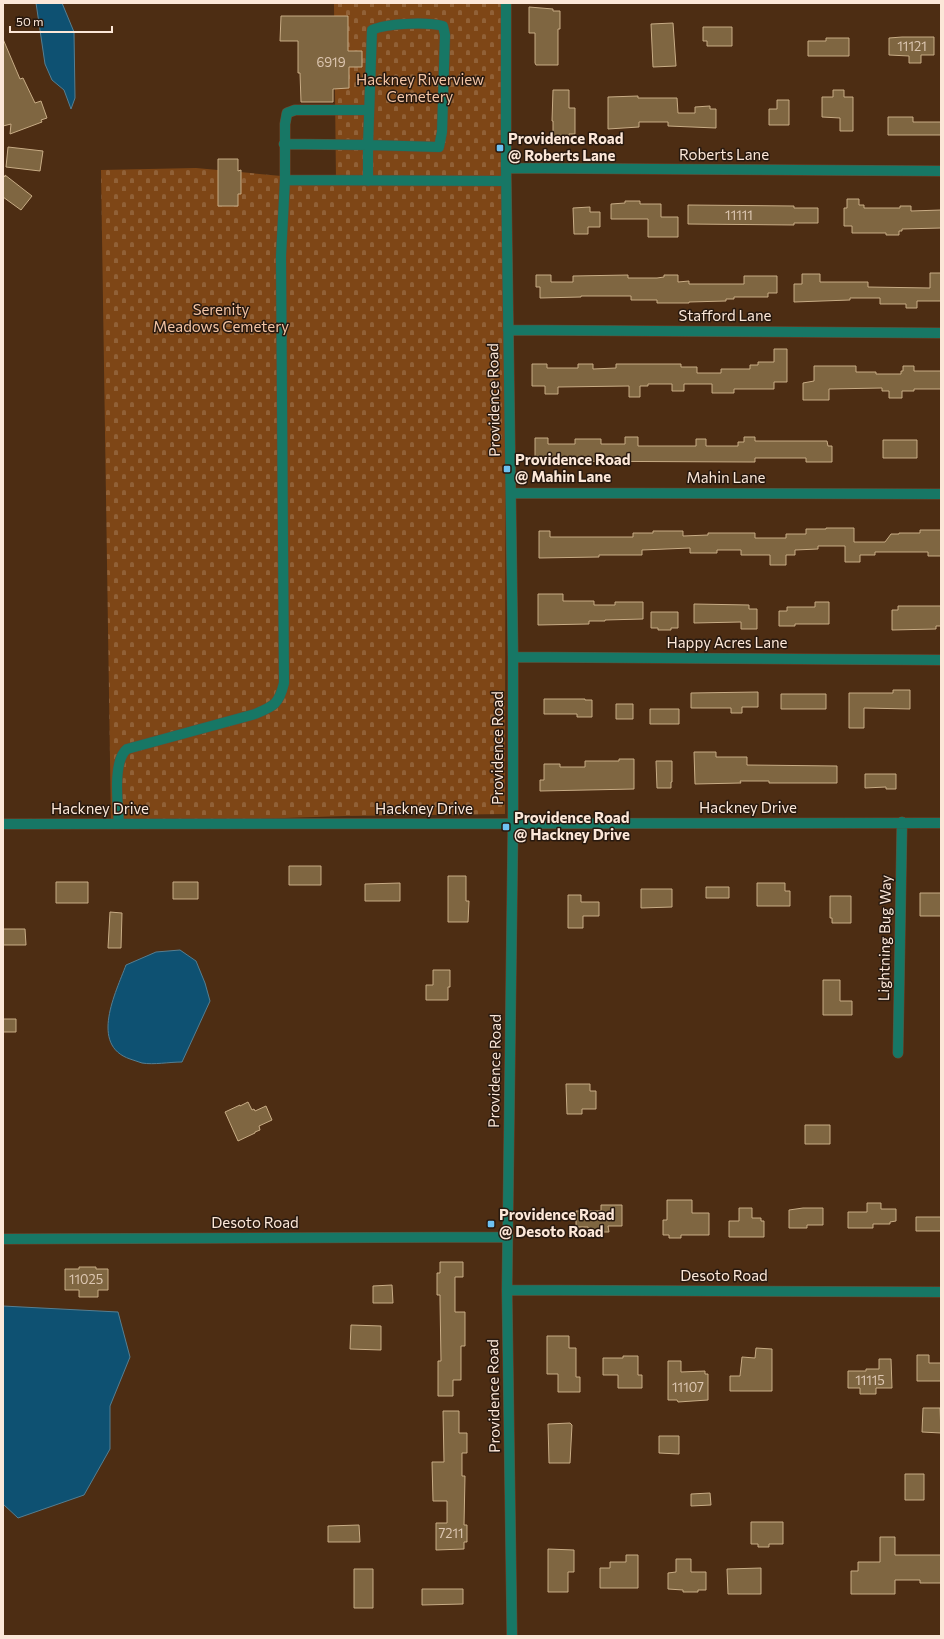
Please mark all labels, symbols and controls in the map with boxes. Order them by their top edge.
scale bar [10,8,112,34]
text: 50 m [16,14,44,28]
house number: 11121 [897,38,927,54]
house number: 6919 [316,54,346,70]
park label: Hackney Riverview Cemetery [356,70,484,105]
place label: Providence Road @ Roberts Lane [508,129,624,164]
marker: Providence Road @ Roberts Lane [495,143,505,153]
street label: Roberts Lane [679,145,769,163]
house number: 11111 [725,207,753,223]
park label: Serenity Meadows Cemetery [153,300,289,335]
street label: Stafford Lane [679,306,772,324]
street label: Providence Road [483,343,503,457]
place label: Providence Road @ Mahin Lane [515,450,631,485]
marker: Providence Road @ Mahin Lane [502,464,512,474]
street label: Mahin Lane [687,468,766,486]
street label: Happy Acres Lane [667,633,788,651]
street label: Providence Road [488,691,506,805]
street label: Hackney Drive [699,798,797,816]
street label: Hackney Drive [51,799,149,817]
street label: Hackney Drive [375,799,473,817]
place label: Providence Road @ Hackney Drive [514,808,630,843]
marker: Providence Road @ Hackney Drive [501,822,511,832]
street label: Lightning Bug Way [874,874,894,1001]
street label: Providence Road [484,1014,504,1128]
place label: Providence Road @ Desoto Road [499,1205,615,1240]
street label: Desoto Road [211,1213,299,1231]
marker: Providence Road @ Desoto Road [486,1219,496,1229]
street label: Desoto Road [680,1266,768,1284]
house number: 11025 [69,1271,103,1287]
street label: Providence Road [483,1339,503,1453]
house number: 11115 [855,1372,885,1388]
house number: 11107 [672,1379,704,1395]
house number: 7211 [438,1525,464,1541]

